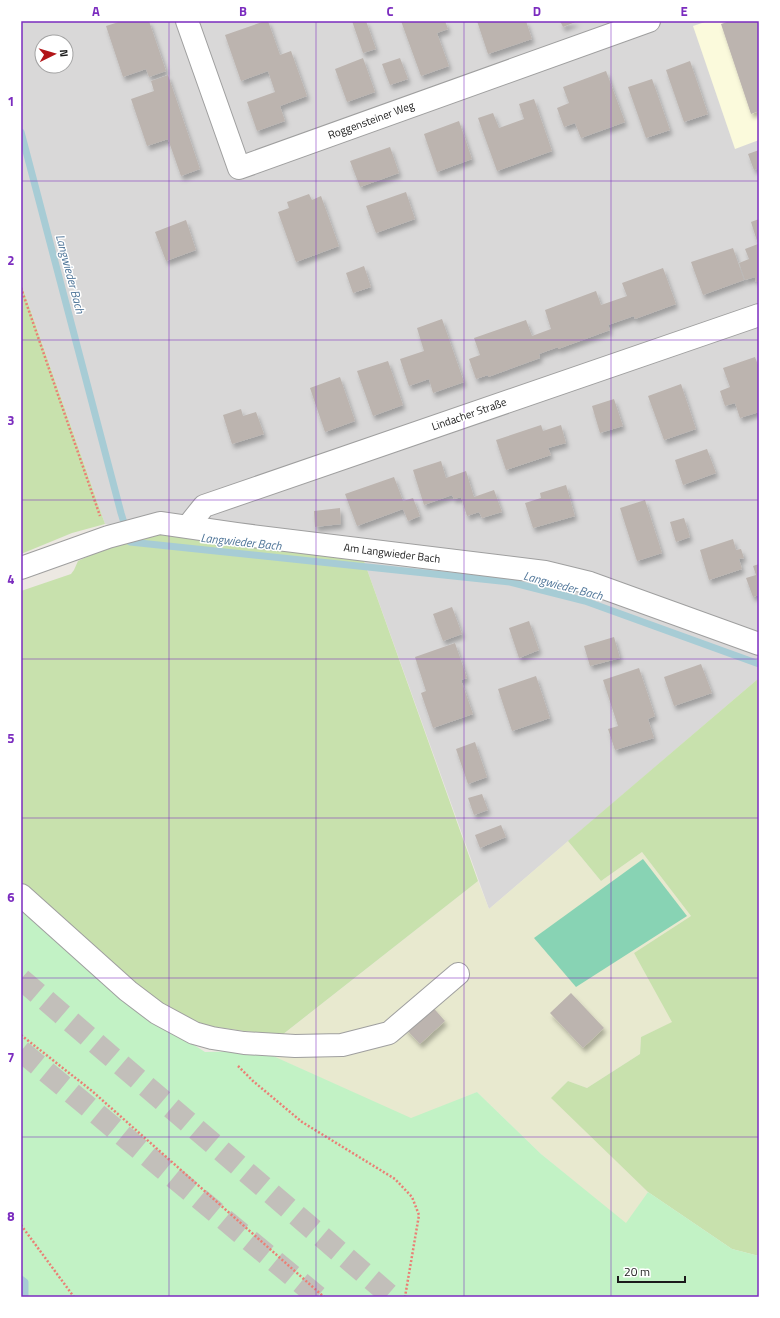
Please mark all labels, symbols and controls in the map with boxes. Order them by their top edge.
text: A [92,1,100,21]
text: B [239,1,247,21]
text: C [386,1,394,21]
text: D [533,1,541,21]
text: E [680,1,688,21]
north arrow [34,34,74,74]
text: N [56,49,72,58]
text: 1 [7,91,15,111]
street label: Roggensteiner Weg [326,97,417,143]
water label: Langwieder Bach [51,232,90,317]
text: 2 [7,250,15,270]
street label: Lindacher Straße [429,394,509,434]
text: 3 [7,410,15,430]
water label: Langwieder Bach [200,528,283,555]
street label: Am Langwieder Bach [343,539,441,567]
water label: Langwieder Bach [521,566,606,605]
text: 4 [7,569,15,589]
text: 5 [7,728,15,748]
text: 6 [7,887,15,907]
text: 7 [7,1047,15,1067]
text: 8 [7,1206,15,1226]
scale bar [618,1258,685,1284]
text: 20 m [624,1262,650,1281]

